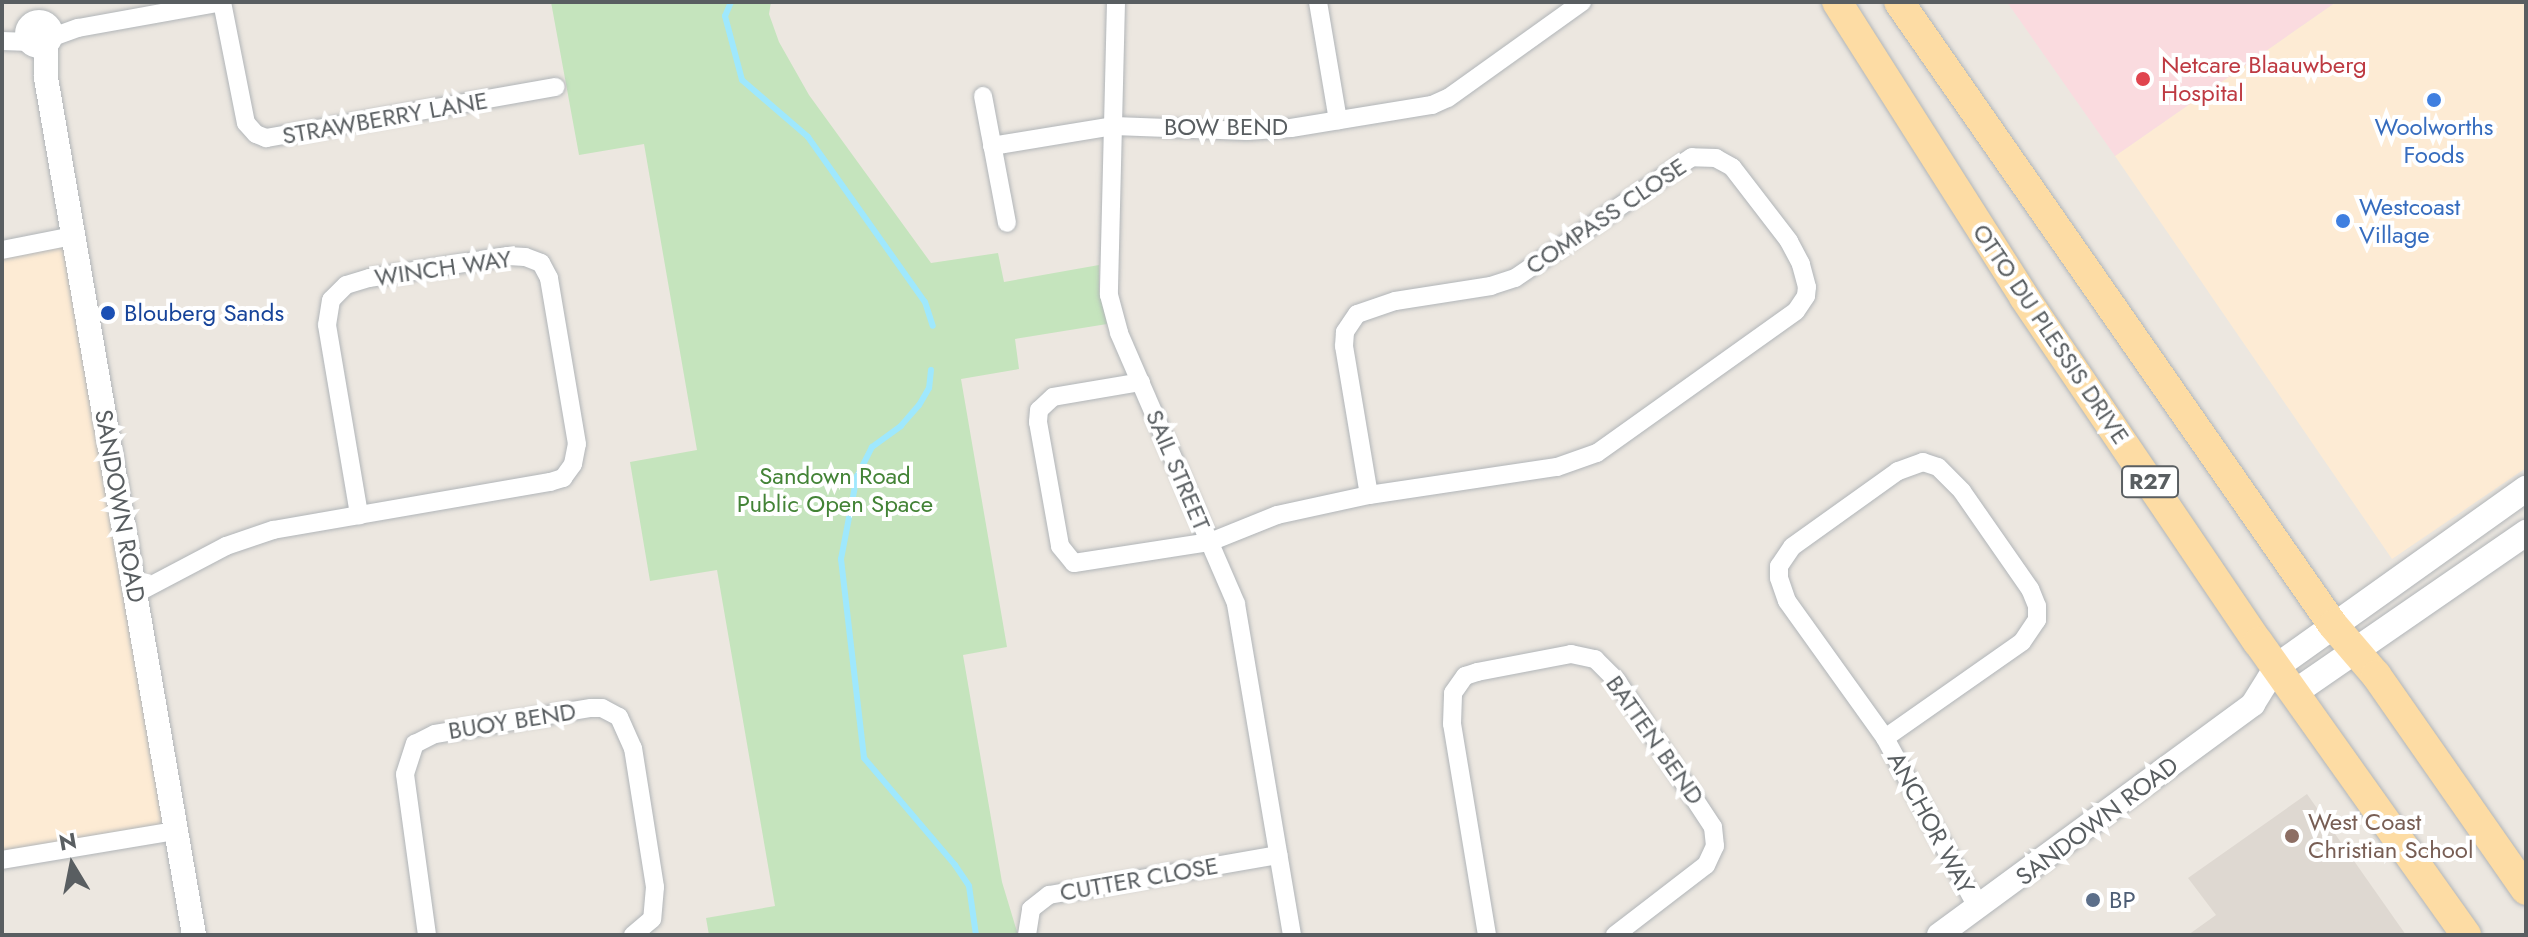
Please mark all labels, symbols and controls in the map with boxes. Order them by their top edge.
place label: Netcare Blaauwberg Hospital [2161,51,2367,107]
marker: Netcare Blaauwberg Hospital [2132,68,2154,90]
street label: STRAWBERRY LANE [280,86,490,150]
marker: Woolworths Foods [2425,91,2443,109]
street label: BOW BEND [1164,113,1288,141]
place label: Woolworths Foods [2375,113,2493,169]
street label: COMPASS CLOSE [1520,152,1692,280]
place label: Westcoast Village [2359,193,2460,249]
marker: Westcoast Village [2334,212,2352,230]
street label: OTTO DU PLESSIS DRIVE [1967,219,2135,449]
street label: WINCH WAY [373,244,513,292]
place label: Blouberg Sands [124,299,284,327]
marker: Blouberg Sands [99,304,117,322]
street label: SAIL STREET [1140,405,1216,535]
street label: SANDOWN ROAD [89,407,151,605]
park label: Sandown Road Public Open Space [737,462,933,518]
road number: R27 [2120,464,2180,500]
street label: BATTEN BEND [1600,670,1710,810]
street label: BUOY BEND [446,697,578,745]
street label: ANCHOR WAY [1882,747,1980,899]
street label: SANDOWN ROAD [2010,751,2184,891]
place label: West Coast Christian School [2308,808,2473,864]
text: N [56,824,79,859]
north arrow [32,825,112,905]
marker: West Coast Christian School [2283,827,2301,845]
street label: CUTTER CLOSE [1058,851,1220,907]
place label: BP [2109,886,2136,914]
marker: BP [2084,891,2102,909]

